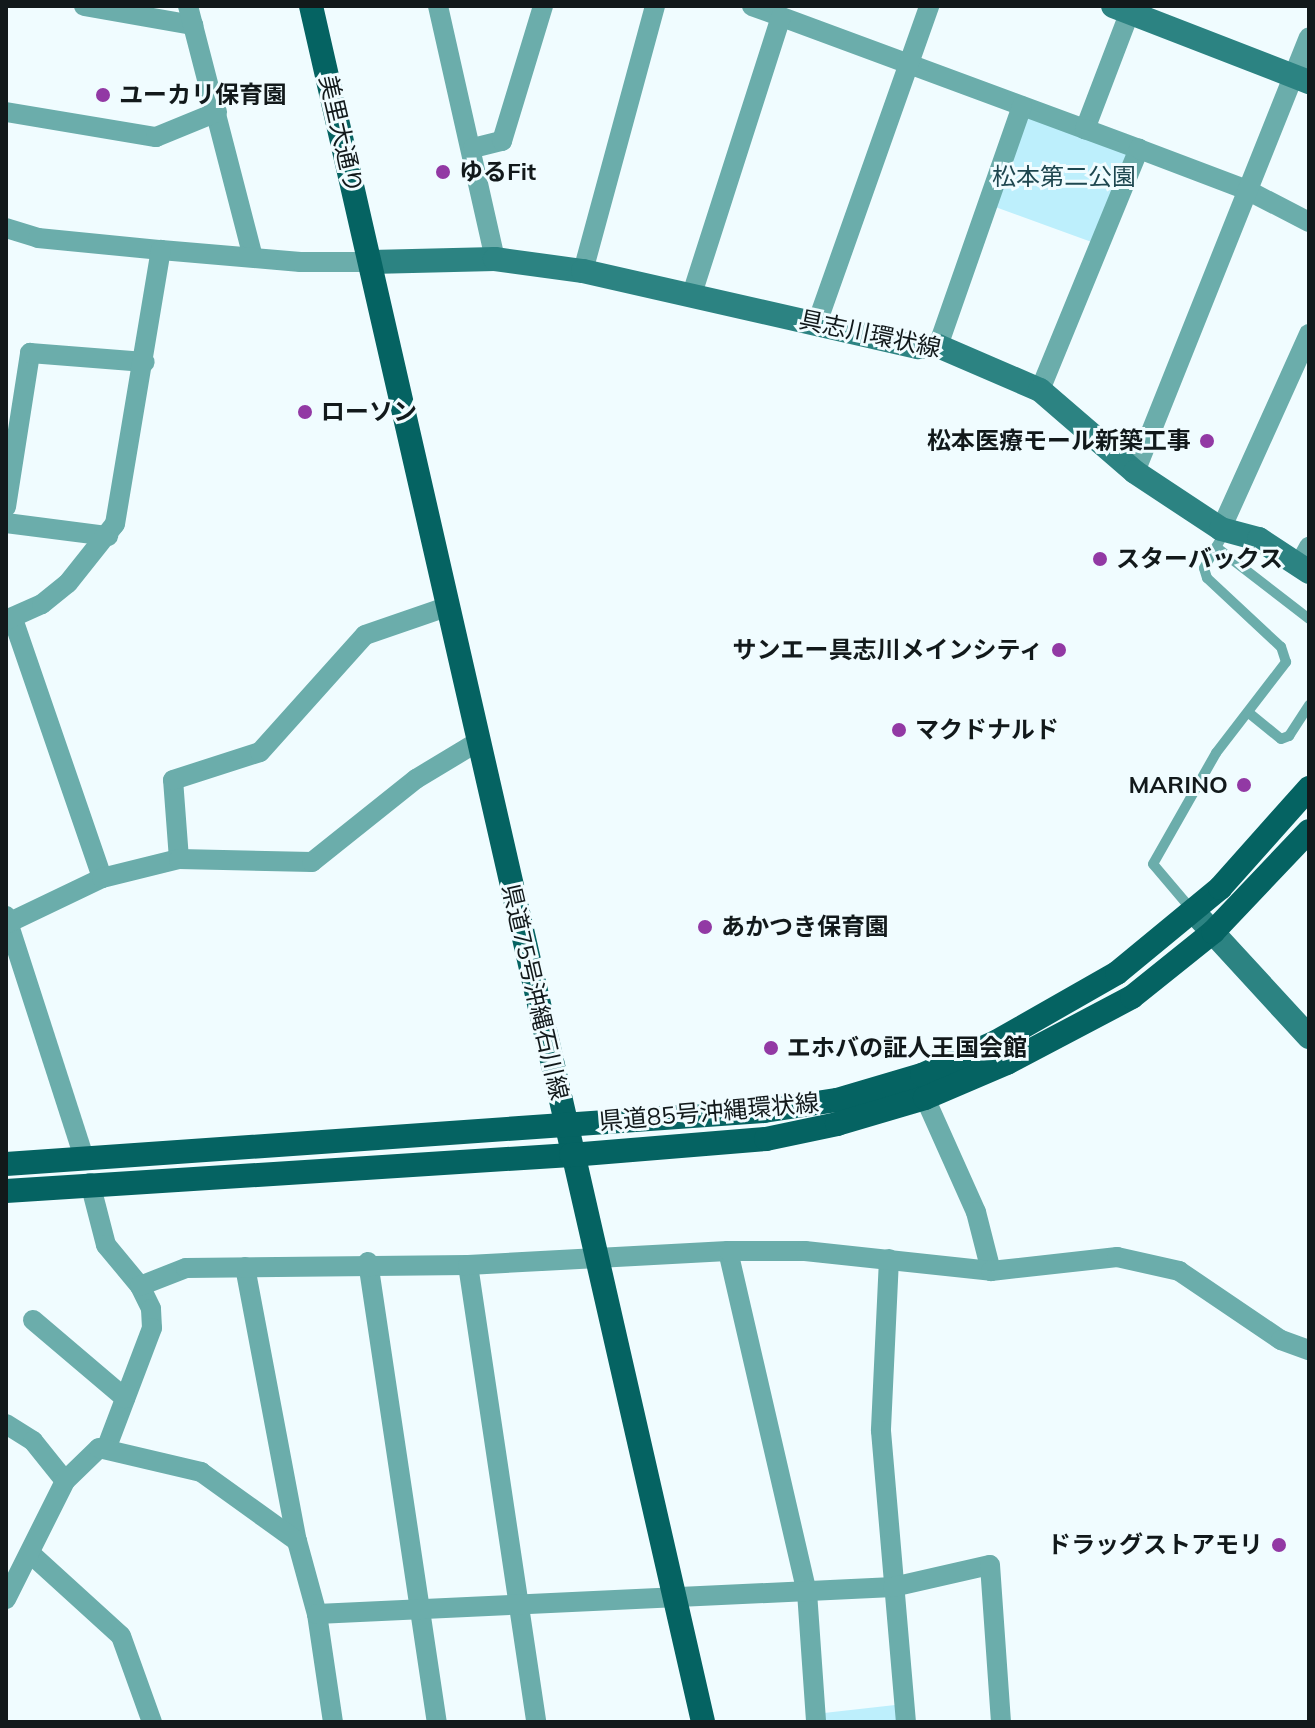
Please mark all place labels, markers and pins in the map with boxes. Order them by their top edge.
place label: ユーカリ保育園 [119,81,287,109]
marker: ユーカリ保育園 [94,86,112,104]
place label: ゆるFit [459,158,536,186]
marker: ゆるFit [434,163,452,181]
place label: ローソン [321,398,417,426]
marker: ローソン [296,403,314,421]
place label: 松本医療モール新築工事 [927,427,1191,455]
marker: 松本医療モール新築工事 [1198,432,1216,450]
place label: スターバックス [1116,545,1284,573]
marker: スターバックス [1091,550,1109,568]
place label: サンエー具志川メインシティ [731,636,1043,664]
marker: サンエー具志川メインシティ [1050,641,1068,659]
place label: マクドナルド [915,716,1059,744]
marker: マクドナルド [890,721,908,739]
place label: MARINO [1128,771,1228,799]
marker: MARINO [1235,776,1253,794]
place label: あかつき保育園 [721,913,889,941]
marker: あかつき保育園 [696,918,714,936]
place label: エホバの証人王国会館 [787,1034,1027,1062]
marker: エホバの証人王国会館 [762,1039,780,1057]
place label: ドラッグストアモリ [1047,1531,1263,1559]
marker: ドラッグストアモリ [1270,1536,1288,1554]

